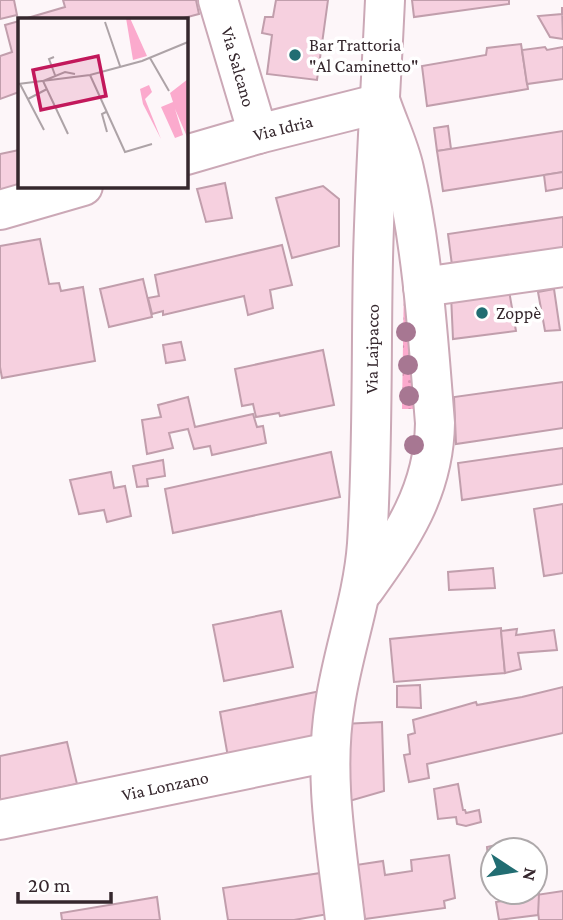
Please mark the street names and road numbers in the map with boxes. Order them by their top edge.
street label: Via Salcano [217,25,259,109]
street label: Via Idria [251,111,315,145]
street label: Via Laipacco [361,304,383,394]
street label: Via Lonzano [120,767,210,805]

